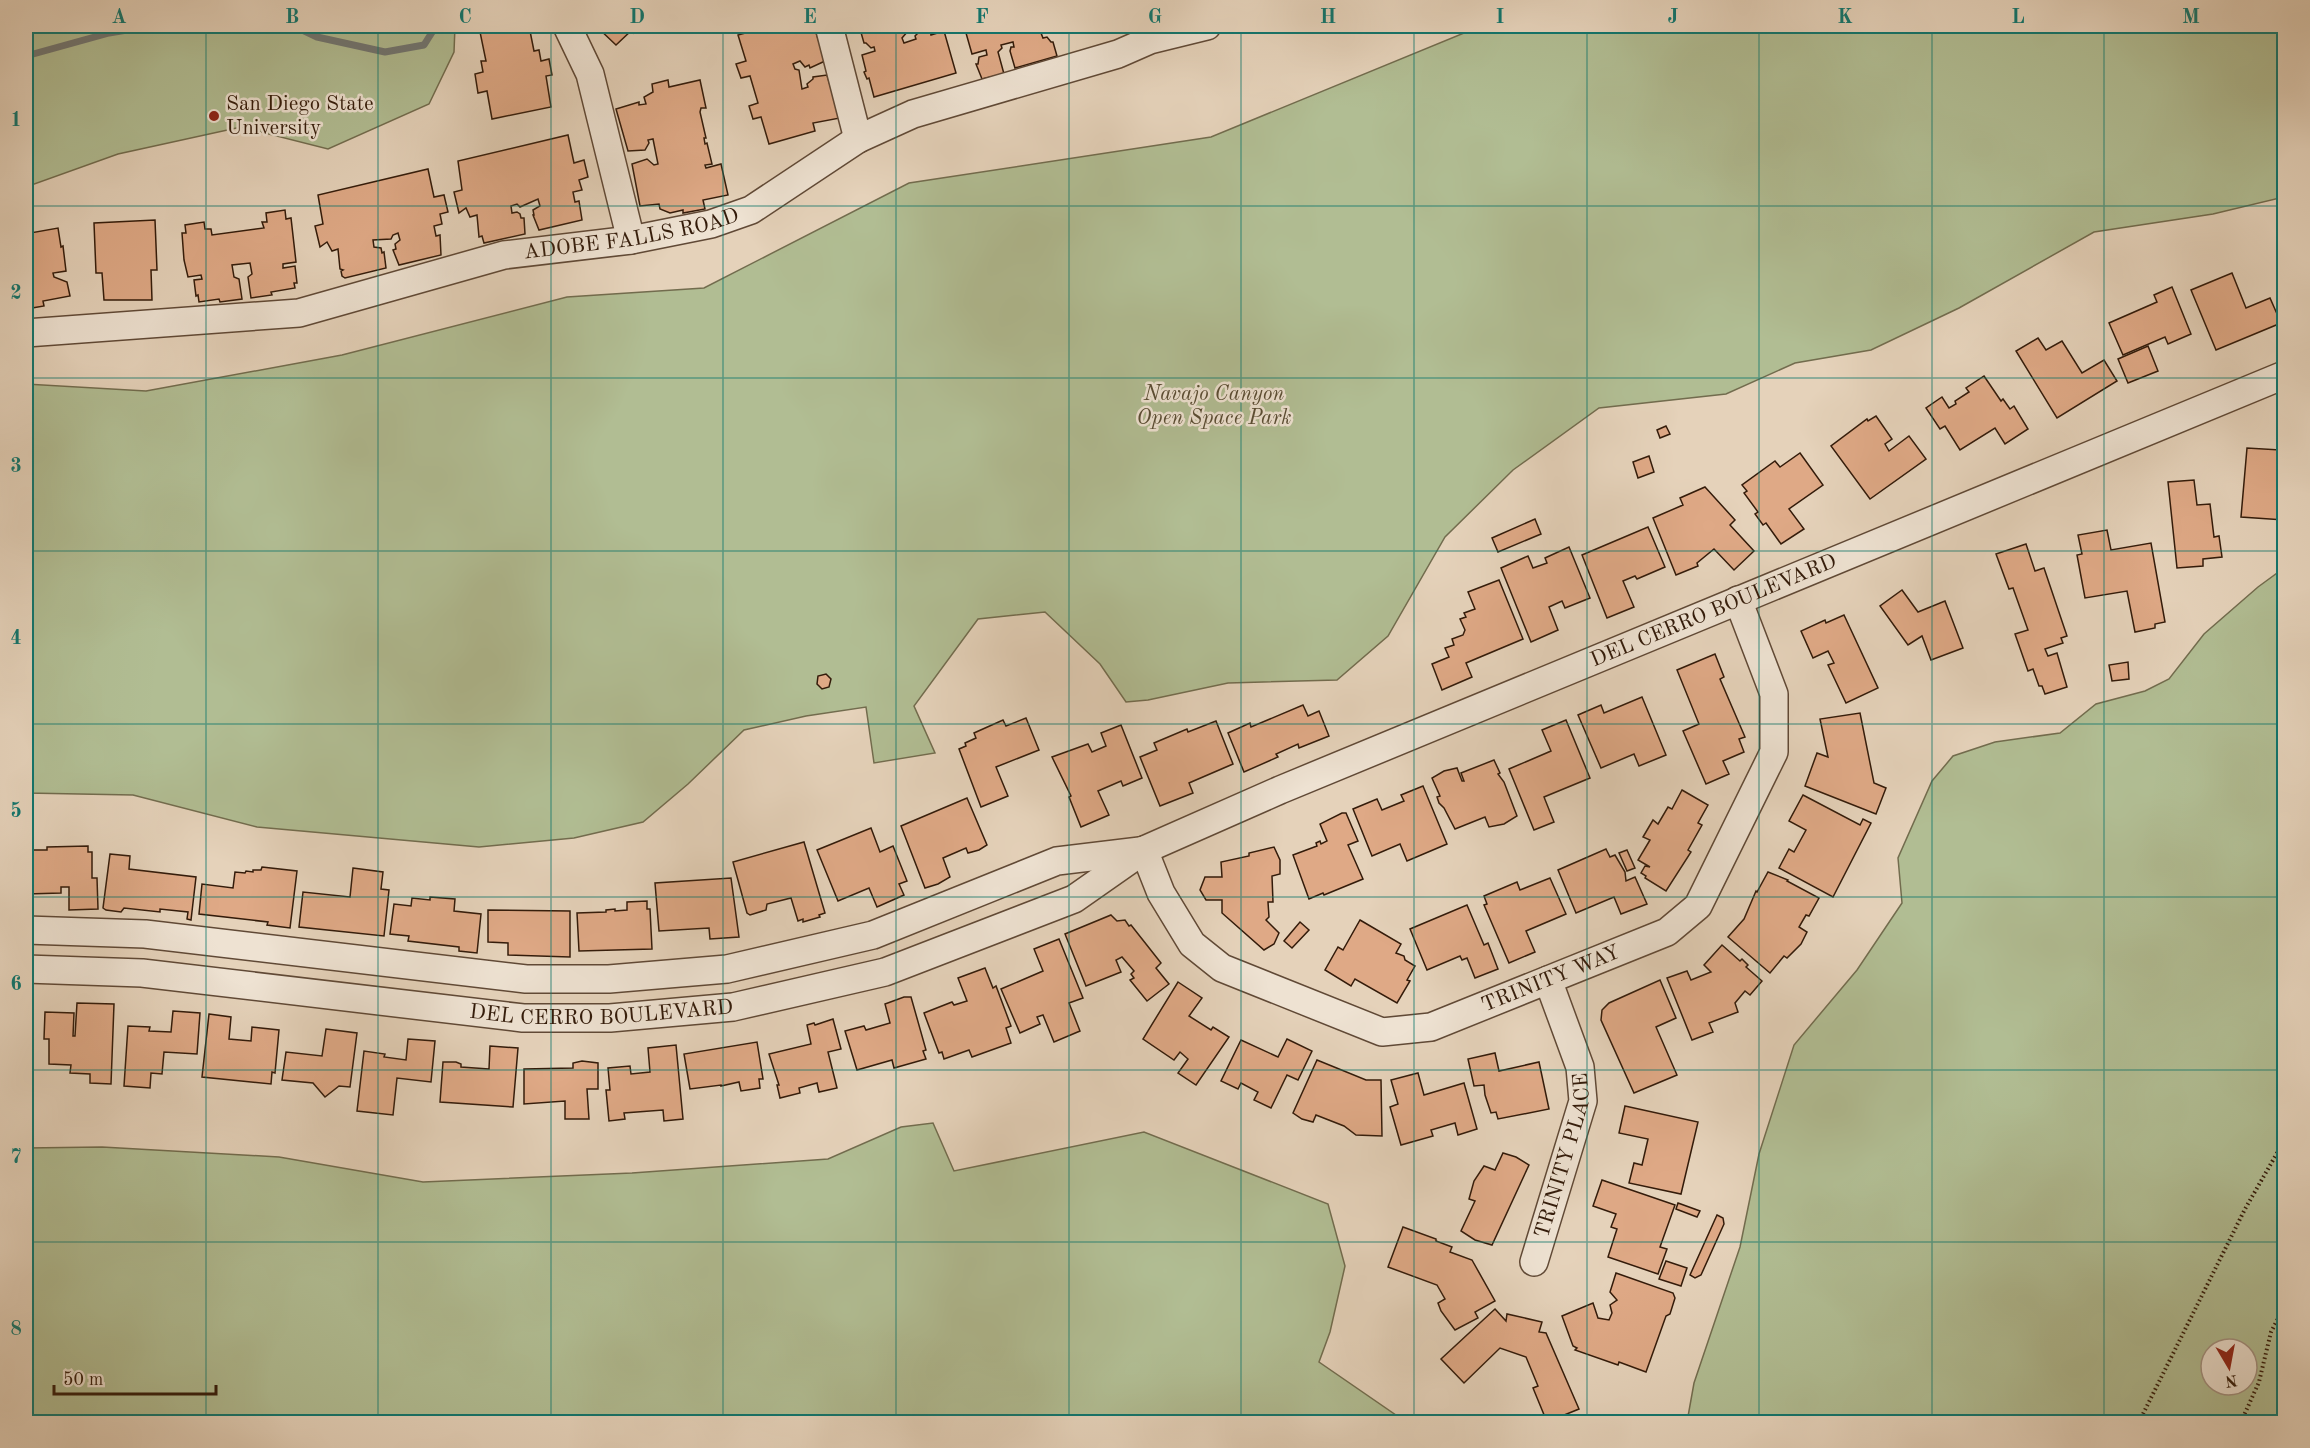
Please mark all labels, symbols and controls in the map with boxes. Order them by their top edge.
text: A [111,8,127,28]
text: B [285,8,299,28]
text: C [458,8,472,28]
text: D [629,8,645,28]
text: E [803,8,817,28]
text: F [975,8,989,28]
text: G [1148,8,1162,28]
text: H [1320,8,1336,28]
text: I [1496,8,1504,28]
text: J [1668,8,1679,28]
text: K [1837,8,1853,28]
text: L [2011,8,2025,28]
text: M [2182,8,2200,28]
place label: San Diego State University [226,94,374,139]
marker: San Diego State University [207,109,221,123]
text: 1 [10,111,22,131]
street label: ADOBE FALLS ROAD [523,205,742,263]
text: 2 [10,284,22,304]
park label: Navajo Canyon Open Space Park [1136,384,1292,429]
text: 3 [10,457,22,477]
street label: DEL CERRO BOULEVARD [1587,551,1840,671]
text: 4 [10,629,22,649]
text: 5 [10,801,22,822]
street label: TRINITY WAY [1479,942,1623,1016]
text: 6 [10,975,22,995]
street label: DEL CERRO BOULEVARD [468,997,734,1029]
street label: TRINITY PLACE [1531,1072,1593,1241]
text: 7 [10,1148,22,1168]
text: 8 [10,1320,22,1340]
north arrow [2199,1337,2259,1397]
scale bar [54,1358,216,1396]
text: 50 m [63,1371,103,1389]
text: N [2223,1371,2239,1389]

